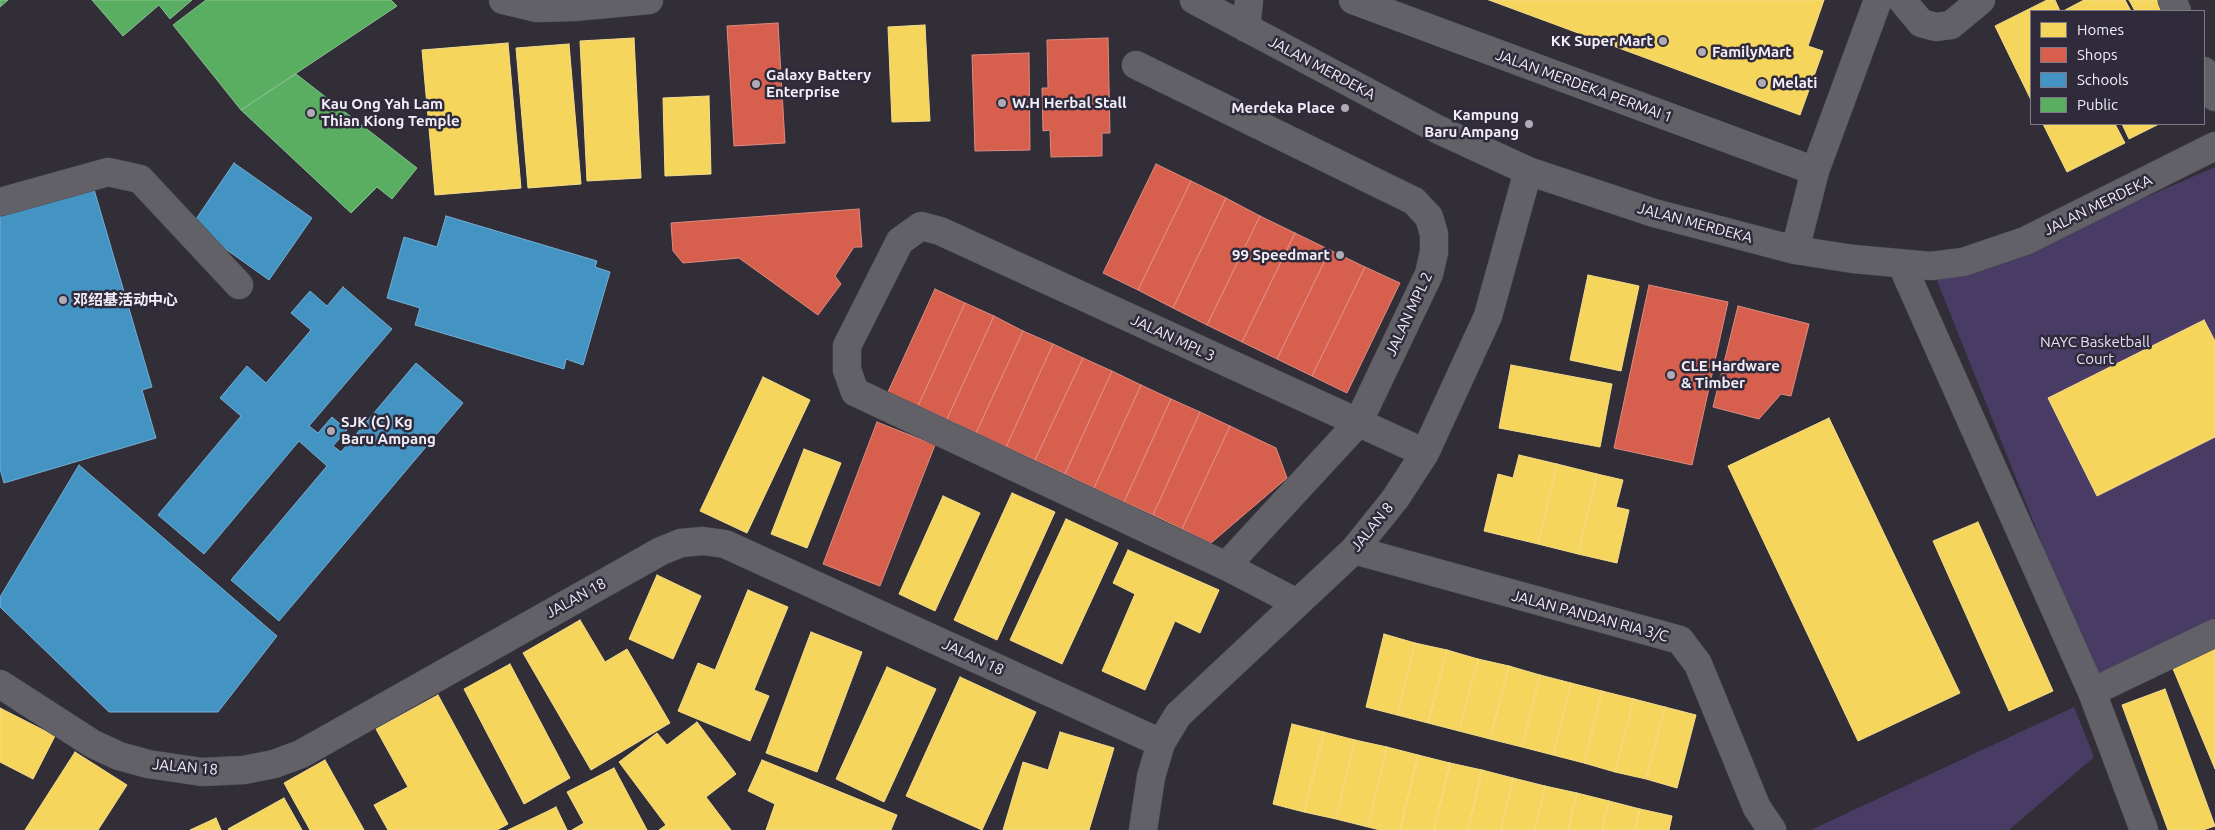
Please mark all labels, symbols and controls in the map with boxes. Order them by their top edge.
legend [2030,10,2205,125]
text: Homes [2077,21,2124,38]
street label: JALAN MERDEKA [1266,32,1378,104]
place label: KK Super Mart [1551,32,1653,50]
marker: KK Super Mart [1657,35,1669,47]
place label: FamilyMart [1712,43,1792,61]
street label: JALAN MERDEKA PERMAI 1 [1493,46,1675,126]
marker: FamilyMart [1696,46,1708,58]
text: Shops [2077,46,2118,63]
place label: Galaxy Battery Enterprise [766,66,871,101]
text: Schools [2077,71,2128,88]
place label: Melati [1772,74,1817,92]
marker: Melati [1756,77,1768,89]
marker: Galaxy Battery Enterprise [750,78,762,90]
place label: W.H Herbal Stall [1012,94,1127,112]
place label: Kau Ong Yah Lam Thian Kiong Temple [321,95,460,130]
text: Public [2077,96,2118,113]
marker: W.H Herbal Stall [996,97,1008,109]
place label: Merdeka Place [1231,99,1335,117]
marker: Merdeka Place [1339,102,1351,114]
place label: Kampung Baru Ampang [1424,106,1519,141]
marker: Kau Ong Yah Lam Thian Kiong Temple [305,107,317,119]
marker: Kampung Baru Ampang [1523,118,1535,130]
street label: JALAN MERDEKA [2041,171,2155,239]
street label: JALAN MERDEKA [1636,199,1754,247]
place label: 99 Speedmart [1232,246,1330,264]
marker: 99 Speedmart [1334,249,1346,261]
street label: JALAN MPL 2 [1382,269,1436,359]
place label: 邓绍基活动中心 [73,291,178,309]
marker: 邓绍基活动中心 [57,294,69,306]
street label: JALAN MPL 3 [1128,311,1218,365]
park label: NAYC Basketball Court [2040,333,2150,368]
place label: CLE Hardware & Timber [1681,357,1780,392]
marker: CLE Hardware & Timber [1665,369,1677,381]
place label: SJK (C) Kg Baru Ampang [341,413,436,448]
marker: SJK (C) Kg Baru Ampang [325,425,337,437]
street label: JALAN 8 [1347,499,1397,555]
street label: JALAN 18 [543,574,609,622]
street label: JALAN PANDAN RIA 3/C [1510,586,1670,646]
street label: JALAN 18 [939,635,1007,679]
street label: JALAN 18 [151,755,219,779]

